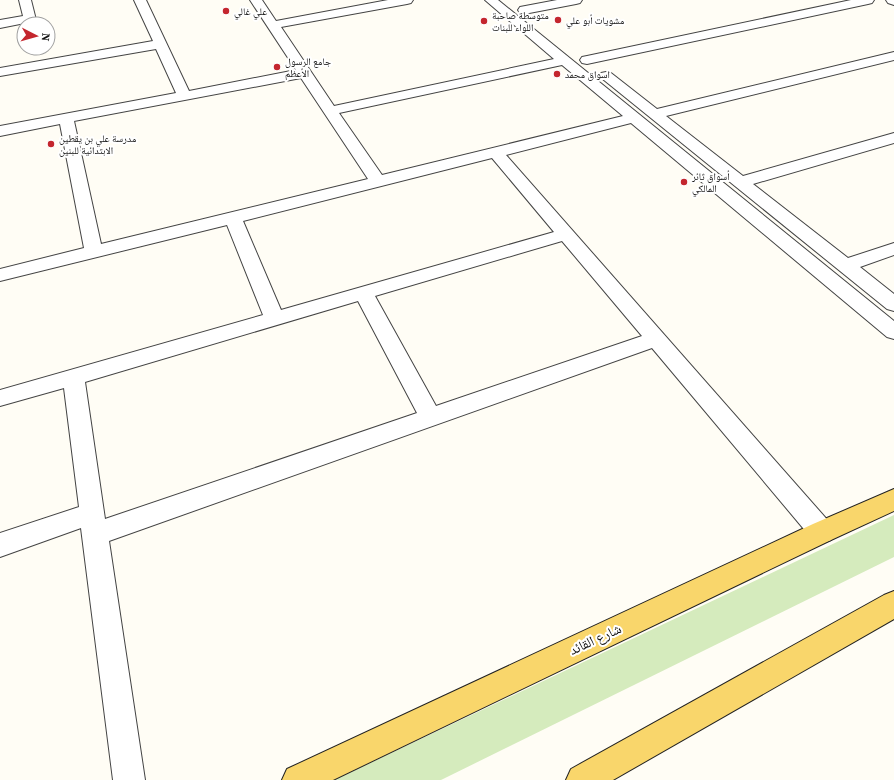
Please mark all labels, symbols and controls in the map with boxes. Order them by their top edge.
place label: علي غالي [234,5,267,20]
marker: علي غالي [221,6,231,16]
place label: متوسطة صاحبة اللواء للبنات [492,9,549,34]
place label: مشويات أبو علي [566,14,625,29]
marker: مشويات أبو علي [553,15,563,25]
north arrow [16,16,56,56]
marker: متوسطة صاحبة اللواء للبنات [479,16,489,26]
text: N [38,32,53,42]
place label: جامع الرسول الأعظم [285,55,332,81]
marker: جامع الرسول الأعظم [272,62,282,72]
place label: اسواق محمد [565,68,610,81]
marker: اسواق محمد [552,69,562,79]
place label: مدرسة علي بن يقطين الابتدائية للبنين [59,132,137,157]
marker: مدرسة علي بن يقطين الابتدائية للبنين [46,139,56,149]
place label: أسواق ثائر المالكي [691,170,730,197]
marker: أسواق ثائر المالكي [679,177,689,187]
street label: شارع القائد [566,618,624,660]

